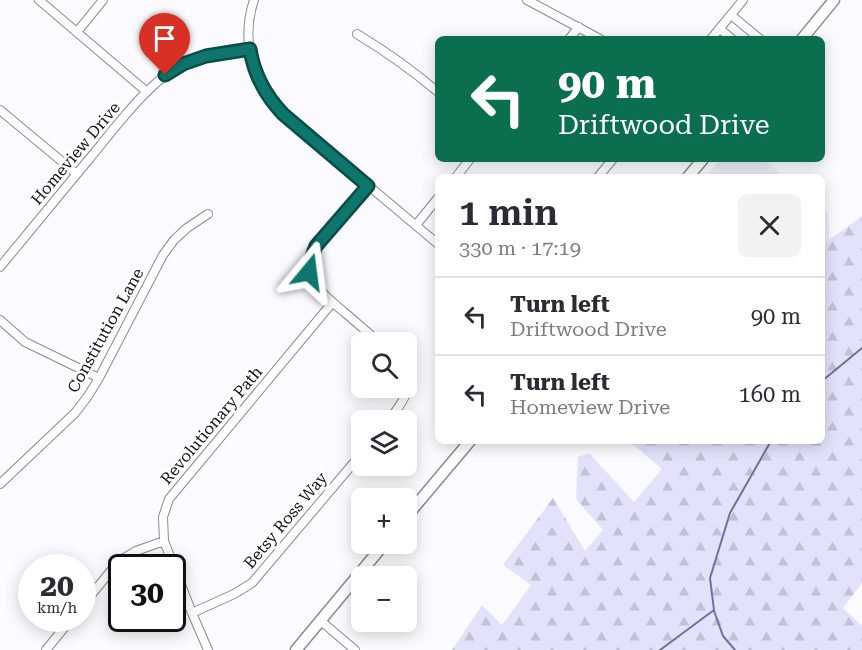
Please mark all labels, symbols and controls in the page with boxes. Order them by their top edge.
pin [139,13,190,75]
icon: arrive [148,22,181,55]
text: 90 m [558,59,656,108]
icon: left [459,60,537,138]
street label: Homeview Drive [27,98,124,209]
text: Driftwood Drive [558,109,770,141]
text: 1 min [459,192,558,234]
button: close [738,194,801,257]
text: 330 m · 17:19 [459,236,581,260]
position arrow [277,240,341,304]
street label: Constitution Lane [63,264,148,396]
text: Turn left [510,292,610,317]
icon: left [459,300,492,333]
text: 90 m [751,304,801,329]
text: Driftwood Drive [510,317,667,341]
map controls [351,332,417,632]
button: search [351,332,417,398]
street label: Revolutionary Path [156,362,266,488]
text: Turn left [510,370,610,395]
icon: left [459,378,492,411]
text: 160 m [738,382,801,407]
text: Homeview Drive [510,395,670,419]
button: layers [351,410,417,476]
street label: Betsy Ross Way [240,468,331,572]
button: + [351,488,417,554]
speed limit sign: 30 [108,554,186,632]
button: − [351,566,417,632]
text: 20 [40,568,74,603]
text: km/h [37,599,77,617]

